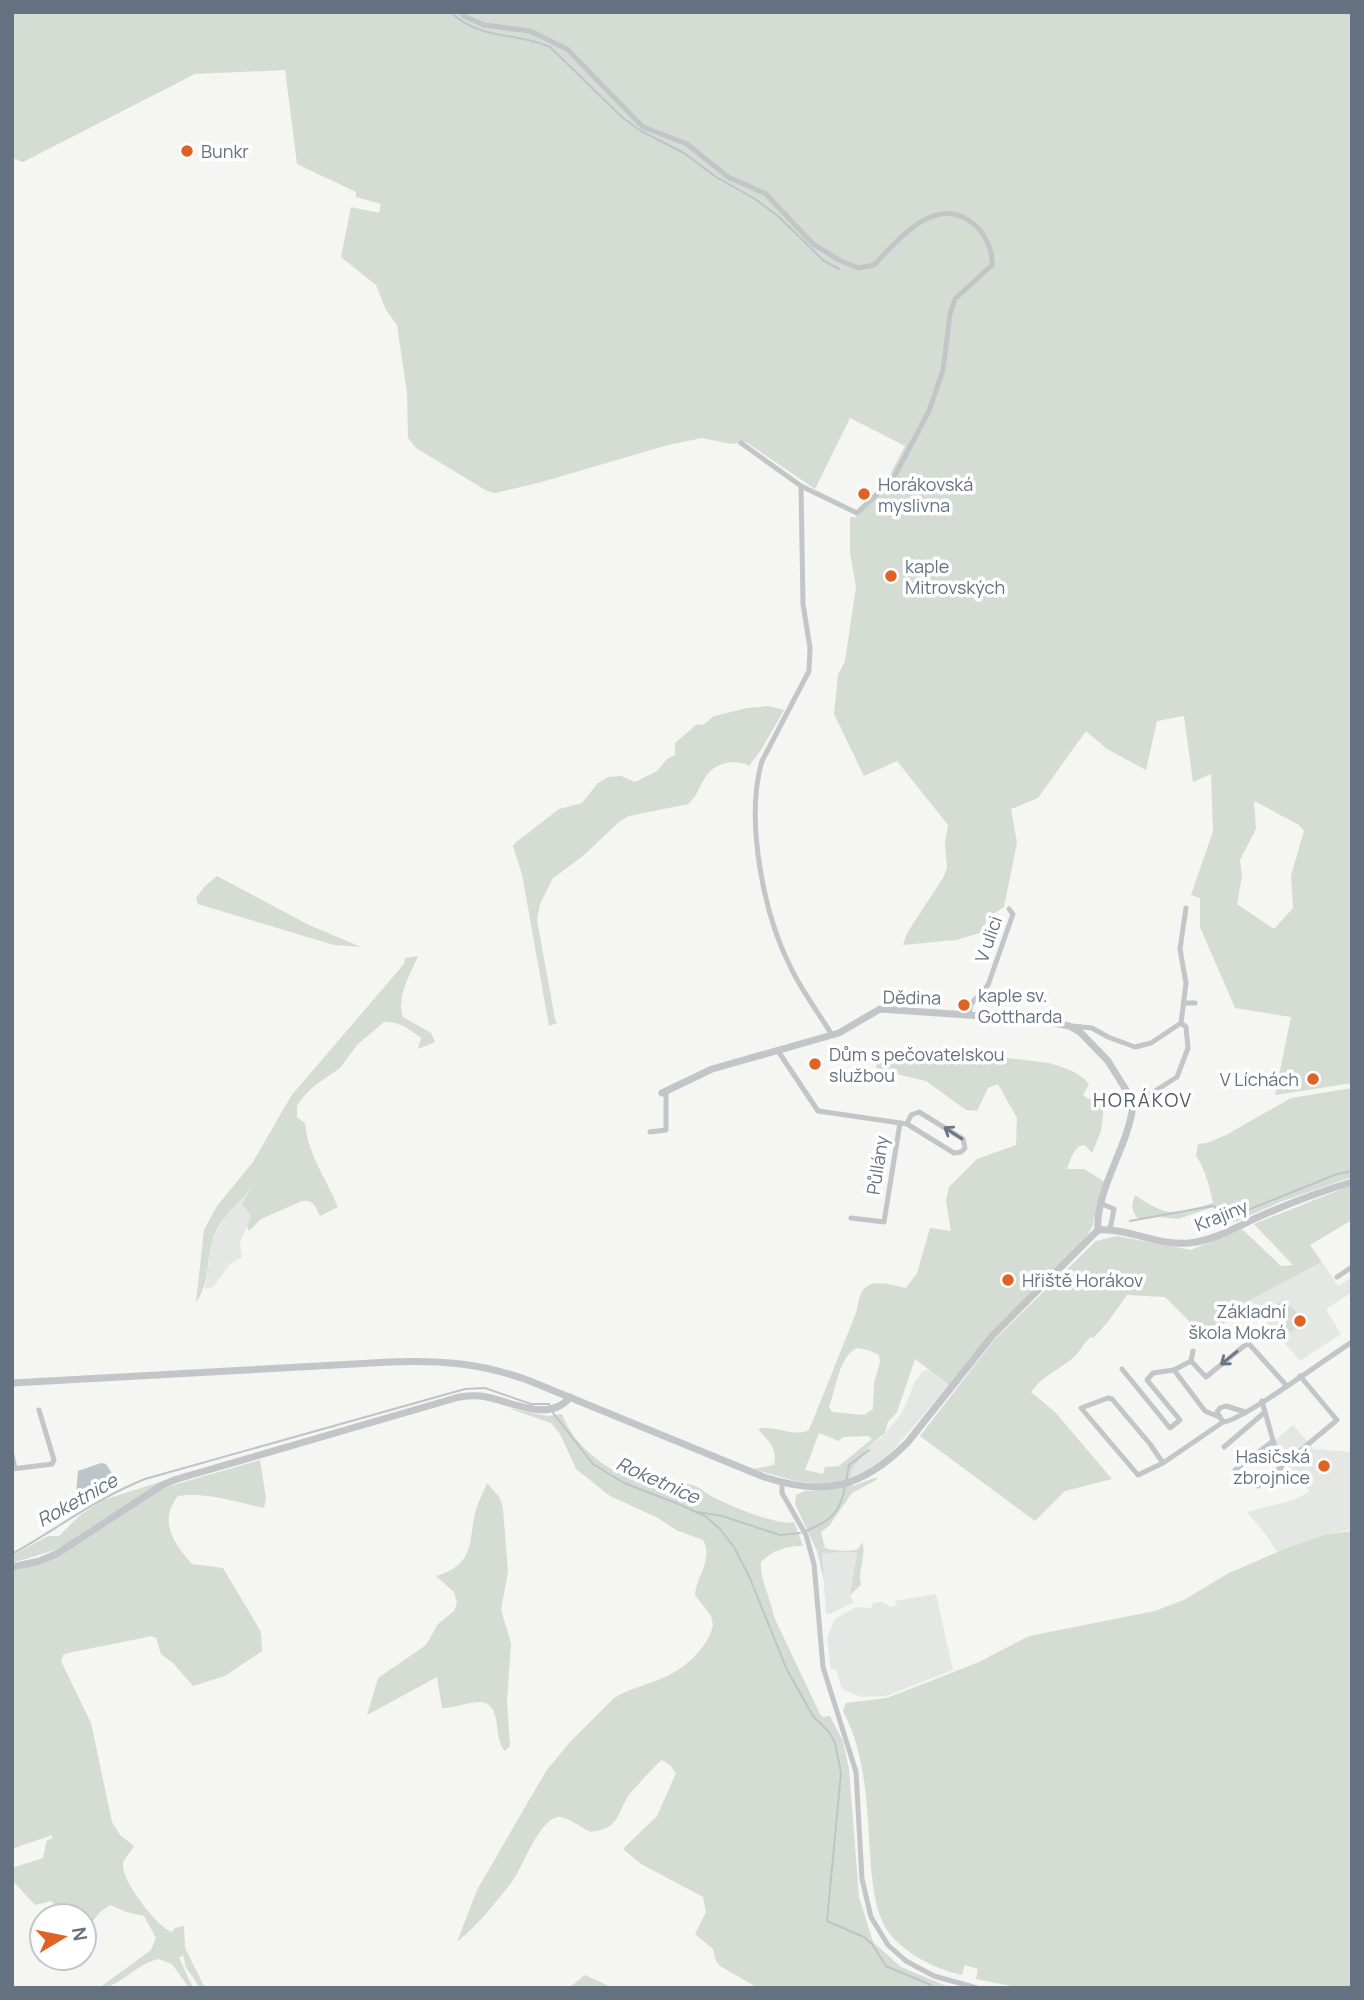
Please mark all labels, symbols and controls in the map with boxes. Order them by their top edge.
place label: Bunkr [201,139,249,163]
marker: Bunkr [179,143,195,159]
place label: Horákovská myslivna [878,472,973,517]
marker: Horákovská myslivna [856,486,872,502]
place label: kaple Mitrovských [905,554,1005,599]
marker: kaple Mitrovských [883,568,899,584]
street label: V ulici [969,913,1007,965]
place label: kaple sv. Gottharda [978,983,1062,1028]
street label: Dědina [883,984,941,1010]
marker: kaple sv. Gottharda [956,997,972,1013]
place label: Dům s pečovatelskou službou [829,1042,1005,1087]
marker: Dům s pečovatelskou službou [807,1056,823,1072]
place label: V Líchách [1220,1067,1299,1091]
marker: V Líchách [1305,1071,1321,1087]
district label: HORÁKOV [1093,1087,1193,1113]
one-way arrow [944,1126,963,1140]
street label: Půllány [860,1133,894,1196]
street label: Krajiny [1191,1193,1252,1236]
place label: Hřiště Horákov [1022,1268,1143,1292]
marker: Hřiště Horákov [1000,1272,1016,1288]
place label: Základní škola Mokrá [1189,1299,1286,1344]
marker: Základní škola Mokrá [1292,1313,1308,1329]
one-way arrow [1221,1350,1239,1365]
place label: Hasičská zbrojnice [1233,1444,1310,1489]
water label: Roketnice [612,1450,705,1511]
marker: Hasičská zbrojnice [1316,1458,1332,1474]
water label: Roketnice [32,1466,124,1533]
north arrow [28,1902,98,1972]
text: N [66,1925,94,1943]

